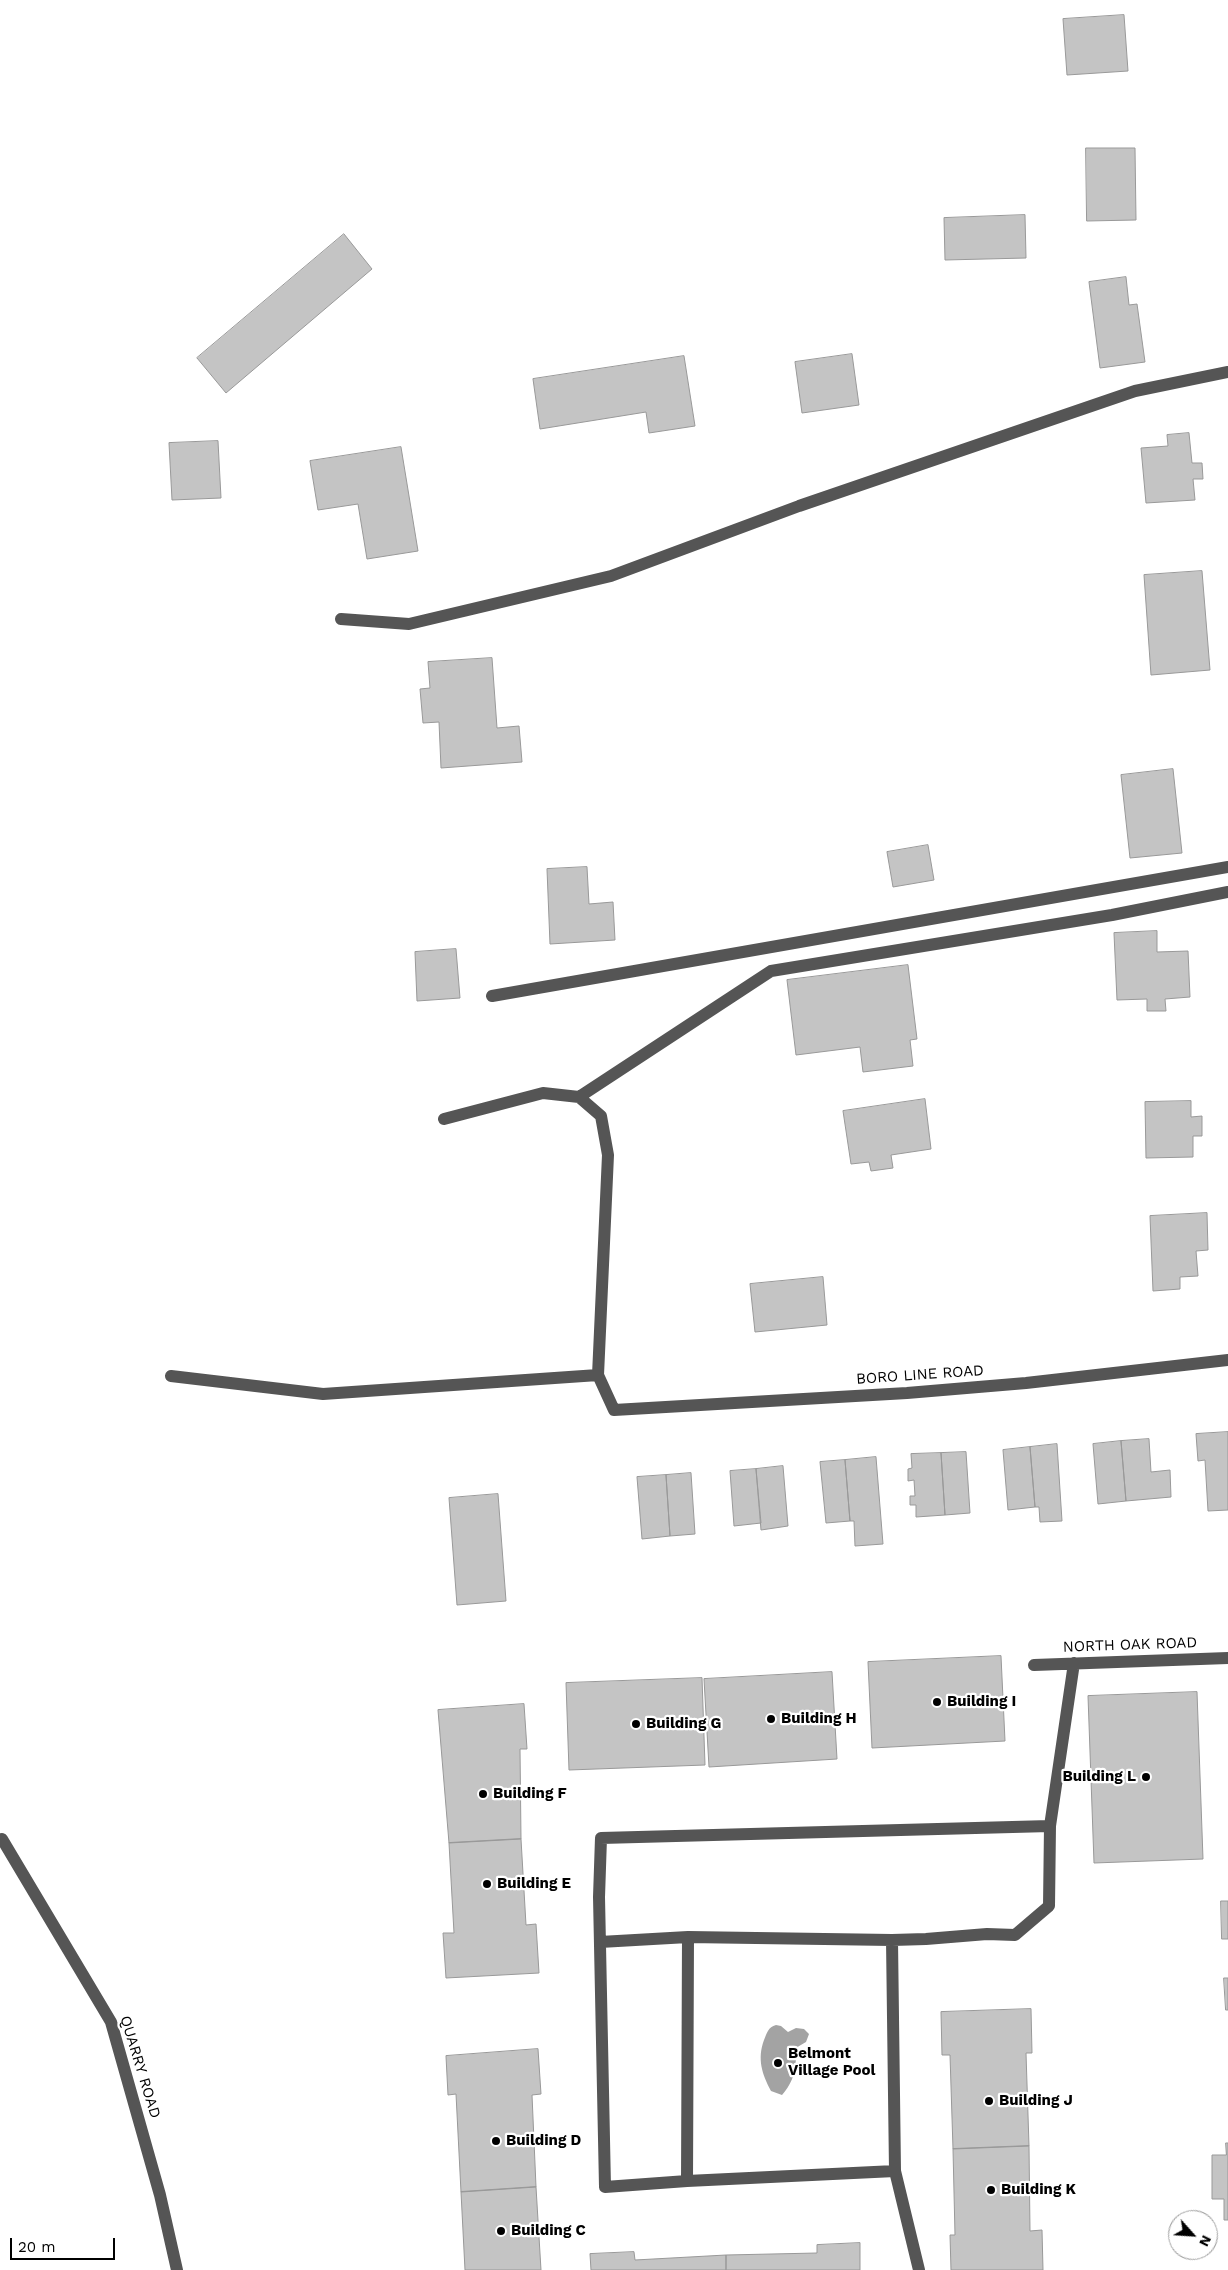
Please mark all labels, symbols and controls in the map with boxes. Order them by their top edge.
street label: BORO LINE ROAD [856,1362,984,1388]
street label: NORTH OAK ROAD [1063,1634,1197,1656]
place label: Building I [947,1693,1016,1711]
marker: Building I [931,1696,943,1708]
place label: Building H [781,1710,857,1728]
marker: Building H [765,1713,777,1725]
place label: Building G [646,1715,721,1733]
marker: Building G [630,1718,642,1730]
place label: Building L [1062,1768,1136,1786]
marker: Building L [1140,1771,1152,1783]
place label: Building F [493,1785,567,1803]
marker: Building F [477,1788,489,1800]
place label: Building E [497,1875,571,1893]
marker: Building E [481,1878,493,1890]
street label: QUARRY ROAD [116,2014,164,2120]
place label: Belmont Village Pool [788,2045,875,2080]
marker: Belmont Village Pool [772,2057,784,2069]
place label: Building J [999,2092,1073,2110]
marker: Building J [983,2095,995,2107]
place label: Building D [506,2132,581,2150]
marker: Building D [490,2135,502,2147]
place label: Building K [1001,2181,1076,2199]
marker: Building K [985,2184,997,2196]
north arrow [1168,2210,1218,2260]
place label: Building C [511,2222,586,2240]
marker: Building C [495,2225,507,2237]
scale bar [12,2228,118,2260]
text: N [1196,2233,1215,2249]
text: 20 m [18,2238,56,2256]

